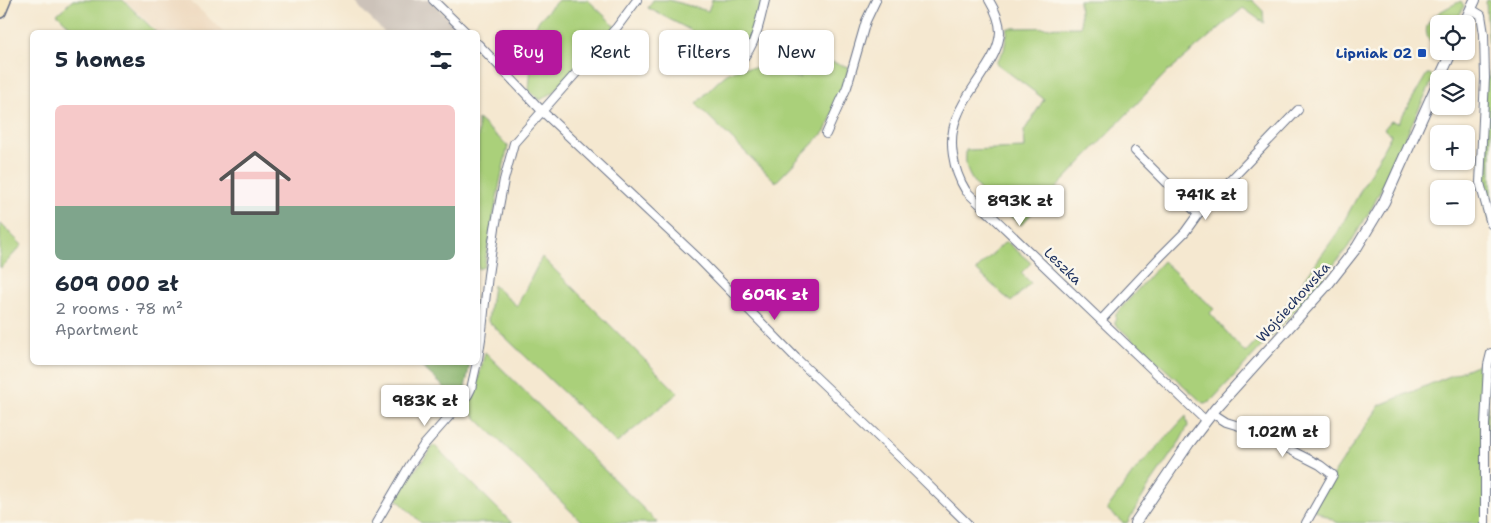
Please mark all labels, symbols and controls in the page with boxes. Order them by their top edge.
map controls [1430,15,1475,225]
button: locate [1430,15,1475,60]
chip: Buy [495,30,562,75]
chip: Rent [572,30,649,75]
chip: Filters [659,30,749,75]
chip: New [759,30,834,75]
place label: Lipniak 02 [1336,44,1412,62]
text: 5 homes [55,46,146,74]
icon: filters [427,46,455,74]
marker: Lipniak 02 [1416,47,1428,59]
button: layers [1430,70,1475,115]
button: + [1430,125,1475,170]
icon: home [210,138,300,228]
pin: 741K zł [1160,178,1252,221]
button: − [1430,180,1475,225]
pin: 893K zł [974,184,1066,227]
text: 741K zł [1175,184,1237,205]
text: 893K zł [987,190,1053,211]
street label: Leszka [1040,243,1086,289]
street label: Wojciechowska [1252,258,1334,346]
text: 609 000 zł [55,270,178,298]
pin: 609K zł [729,278,821,321]
text: 609K zł [742,284,808,305]
text: 2 rooms · 78 m² [55,298,183,319]
text: Apartment [55,319,138,340]
pin: 983K zł [379,384,471,427]
text: 983K zł [392,390,458,411]
pin: 1.02M zł [1231,416,1335,458]
text: 1.02M zł [1248,421,1318,442]

